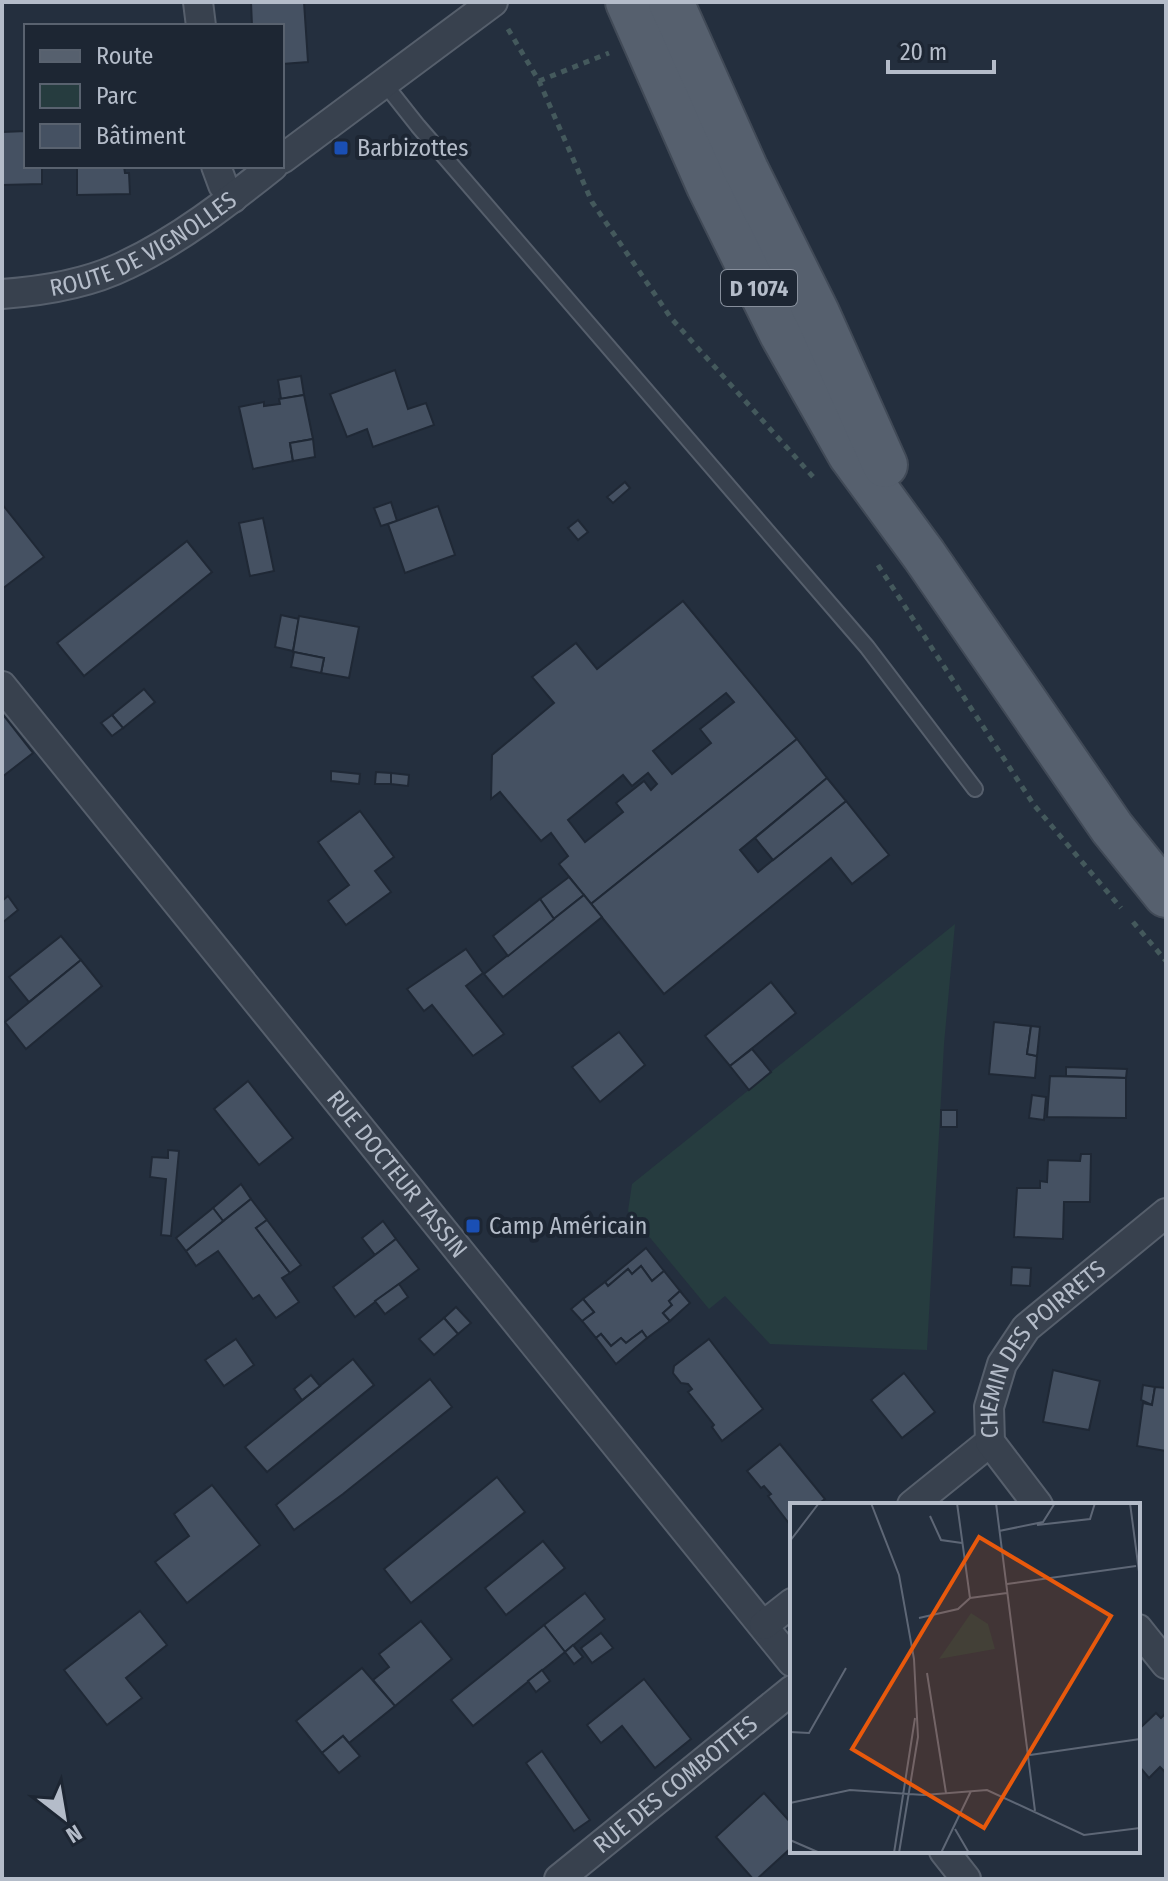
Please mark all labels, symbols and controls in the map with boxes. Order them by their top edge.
legend [24,24,284,168]
scale bar [888,24,994,74]
text: 20 m [900,38,947,66]
text: Route [96,42,153,70]
text: Parc [96,82,137,110]
text: Bâtiment [96,122,186,150]
place label: Barbizottes [357,134,468,162]
marker: Barbizottes [332,139,350,157]
street label: ROUTE DE VIGNOLLES [48,186,242,302]
road number: D 1074 [721,270,797,306]
street label: RUE DOCTEUR TASSIN [321,1085,473,1263]
place label: Camp Américain [489,1212,647,1240]
marker: Camp Américain [464,1217,482,1235]
street label: CHEMIN DES POIRRETS [974,1255,1111,1439]
inset map [790,1503,1140,1853]
street label: RUE DES COMBOTTES [588,1710,763,1859]
north arrow [24,1777,104,1857]
text: N [61,1819,87,1849]

